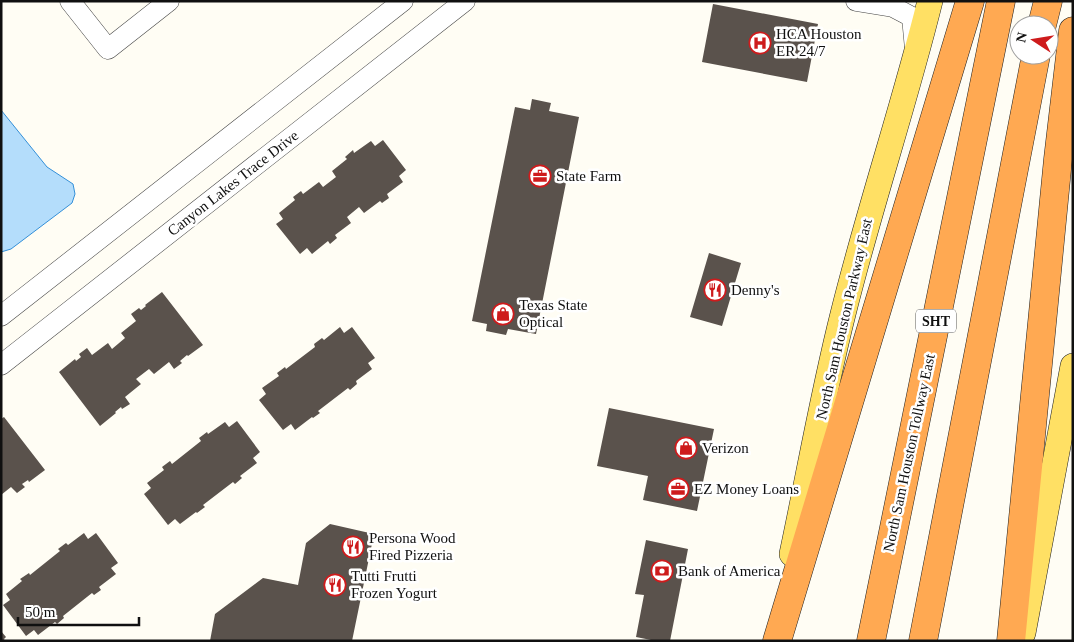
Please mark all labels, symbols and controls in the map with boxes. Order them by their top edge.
north arrow [1009,15,1059,65]
place label: HCA Houston ER 24/7 [776,26,862,59]
hospital icon: HCA Houston ER 24/7 [748,31,772,55]
text: N [1013,31,1030,44]
street label: Canyon Lakes Trace Drive [165,127,302,239]
office icon: State Farm [528,164,552,188]
place label: State Farm [556,168,622,184]
street label: North Sam Houston Parkway East [813,216,875,421]
restaurant icon: Denny's [703,278,727,302]
place label: Denny's [731,282,780,298]
place label: Texas State Optical [519,297,588,330]
shop icon: Texas State Optical [491,302,515,326]
road number: SHT [916,310,956,332]
street label: North Sam Houston Tollway East [880,352,938,553]
shop icon: Verizon [674,436,698,460]
place label: Verizon [702,440,749,456]
office icon: EZ Money Loans [666,477,690,501]
place label: EZ Money Loans [694,481,799,497]
place label: Persona Wood Fired Pizzeria [369,530,456,563]
restaurant icon: Persona Wood Fired Pizzeria [341,535,365,559]
bank icon: Bank of America [650,559,674,583]
place label: Bank of America [678,563,781,579]
place label: Tutti Frutti Frozen Yogurt [351,568,438,601]
restaurant icon: Tutti Frutti Frozen Yogurt [323,573,347,597]
scale bar [18,594,139,626]
text: 50 m [25,604,56,620]

